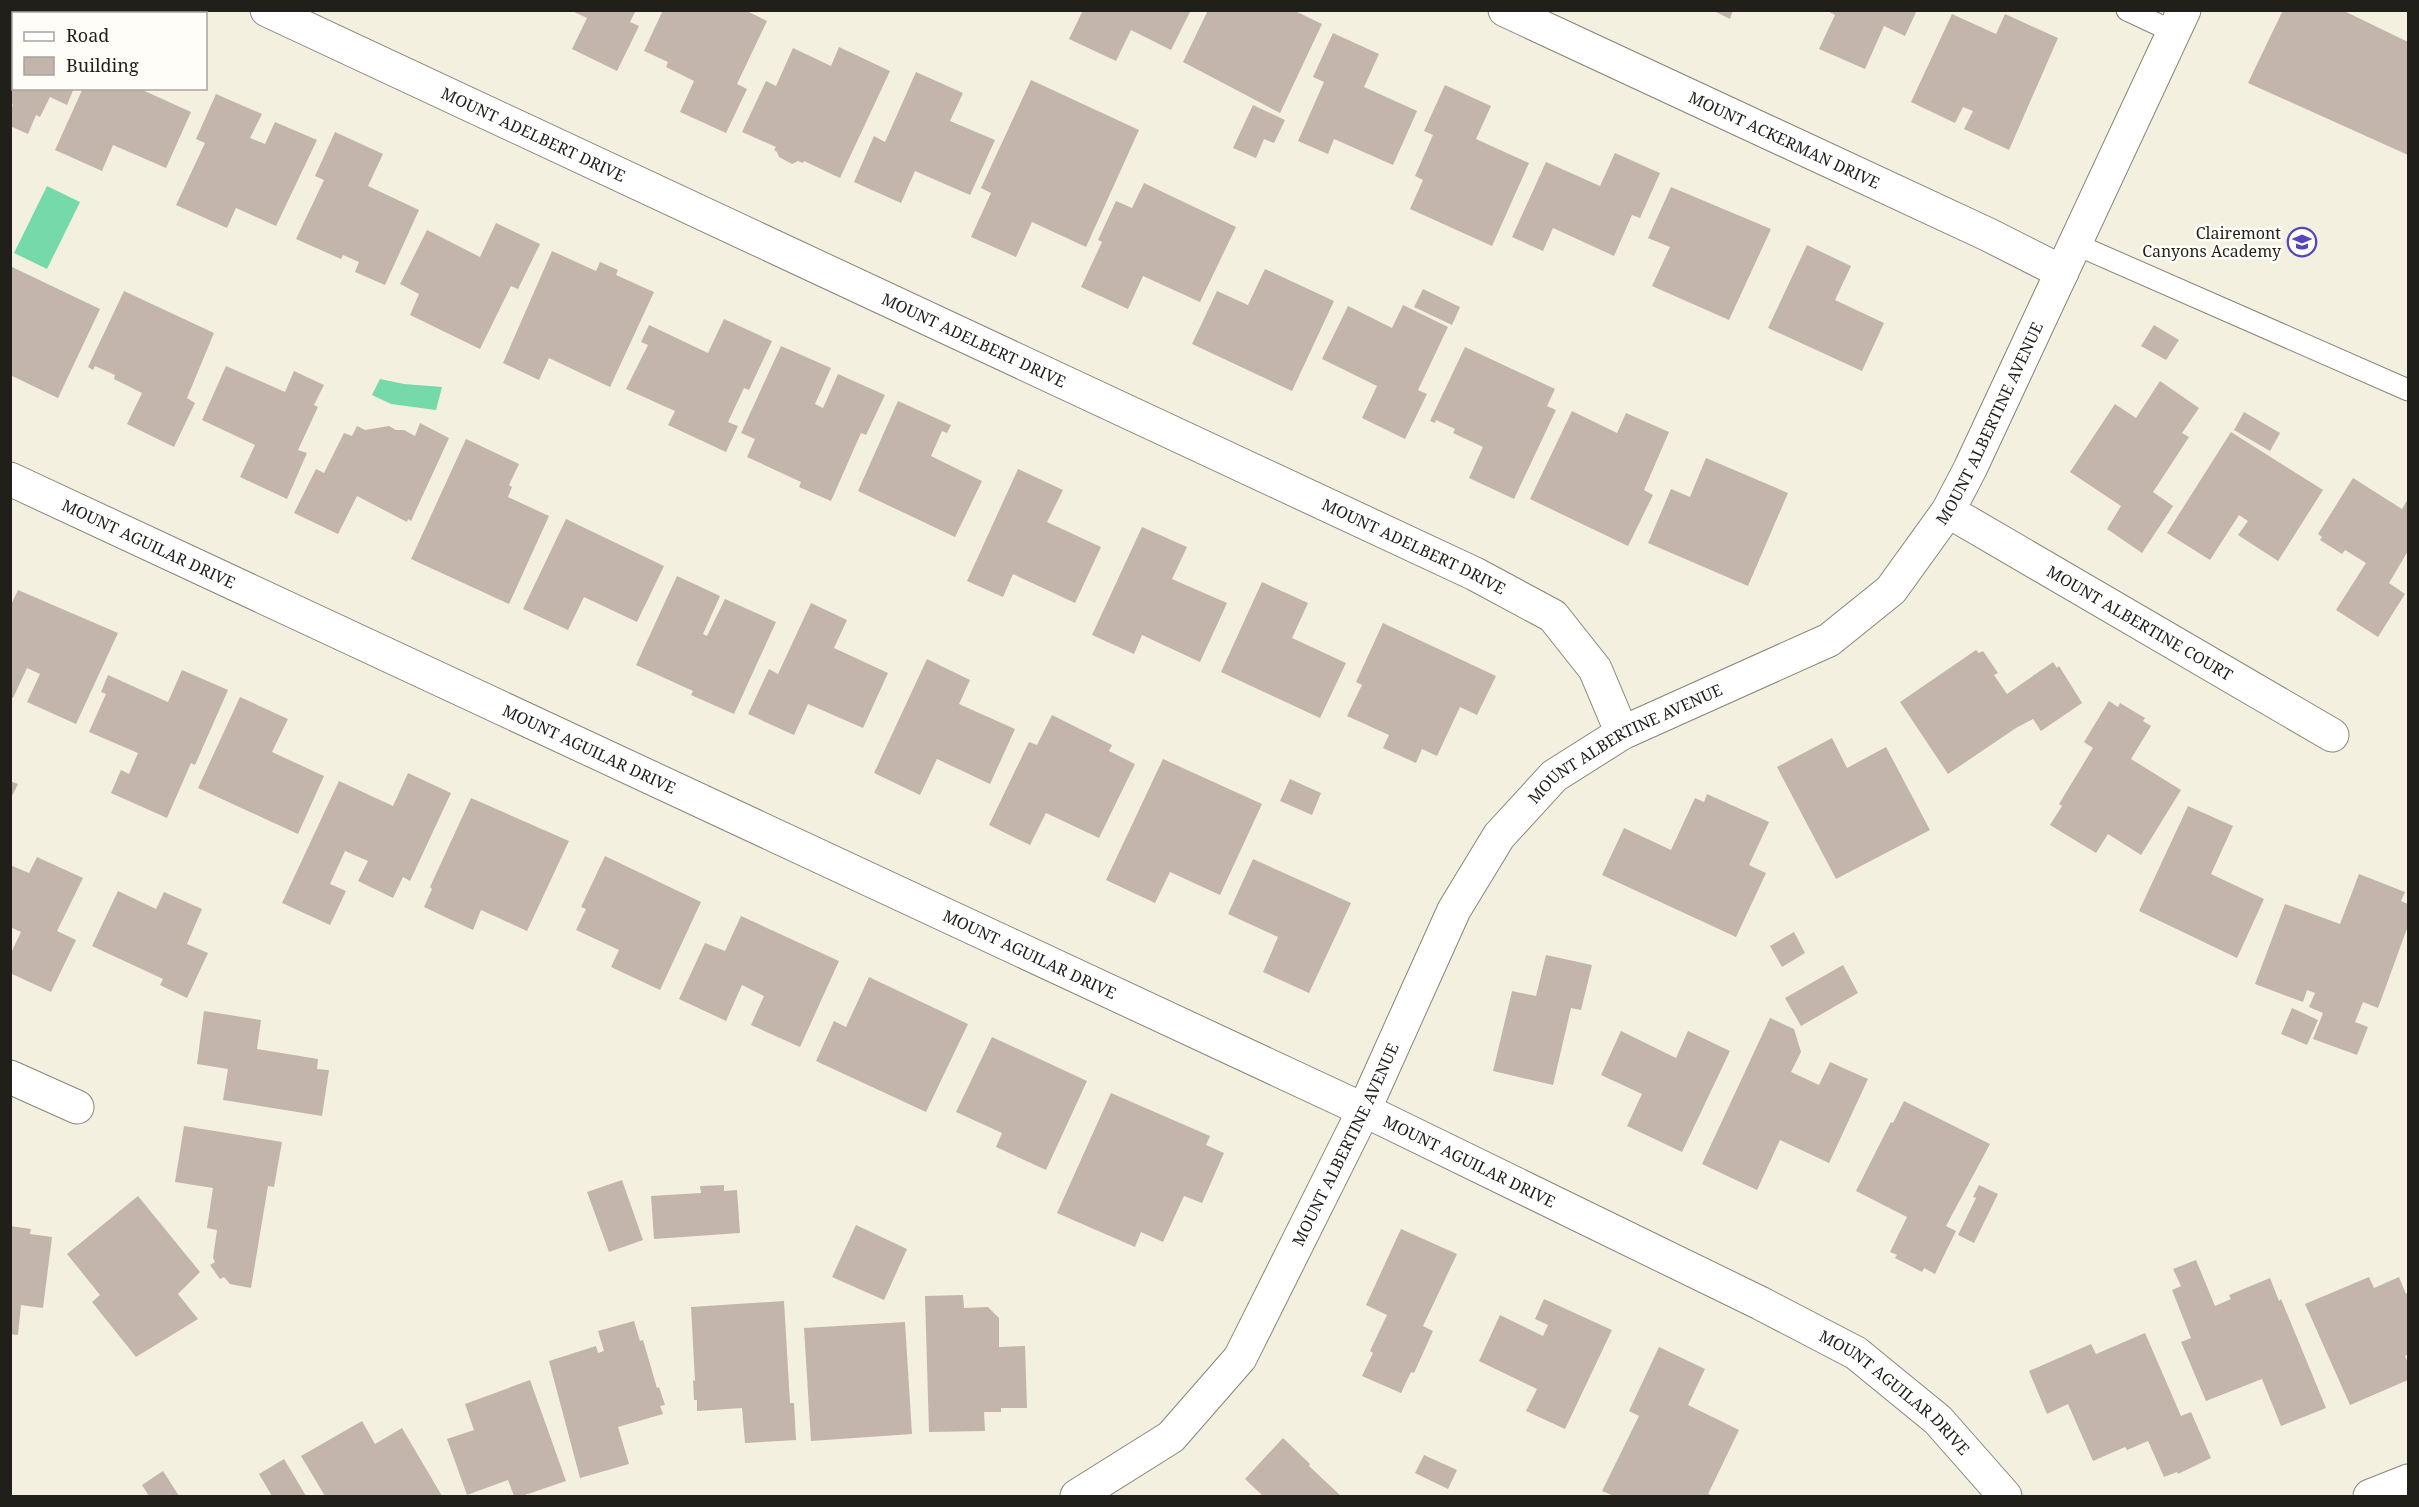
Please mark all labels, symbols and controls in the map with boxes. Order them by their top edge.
legend [12,12,207,90]
text: Road [66,23,109,47]
text: Building [66,53,139,77]
street label: MOUNT ADELBERT DRIVE [438,82,629,187]
street label: MOUNT ACKERMAN DRIVE [1685,86,1884,194]
place label: Clairemont Canyons Academy [2142,222,2282,262]
school or university icon: Clairemont Canyons Academy [2286,226,2318,258]
street label: MOUNT ADELBERT DRIVE [878,288,1069,392]
street label: MOUNT ALBERTINE AVENUE [1931,318,2048,529]
street label: MOUNT ADELBERT DRIVE [1318,493,1510,599]
street label: MOUNT AGUILAR DRIVE [58,494,239,594]
street label: MOUNT ALBERTINE COURT [2043,560,2237,686]
street label: MOUNT ALBERTINE AVENUE [1523,678,1726,808]
street label: MOUNT AGUILAR DRIVE [499,699,680,799]
street label: MOUNT AGUILAR DRIVE [939,904,1120,1004]
street label: MOUNT ALBERTINE AVENUE [1287,1039,1404,1250]
street label: MOUNT AGUILAR DRIVE [1380,1110,1559,1213]
street label: MOUNT AGUILAR DRIVE [1815,1325,1975,1460]

